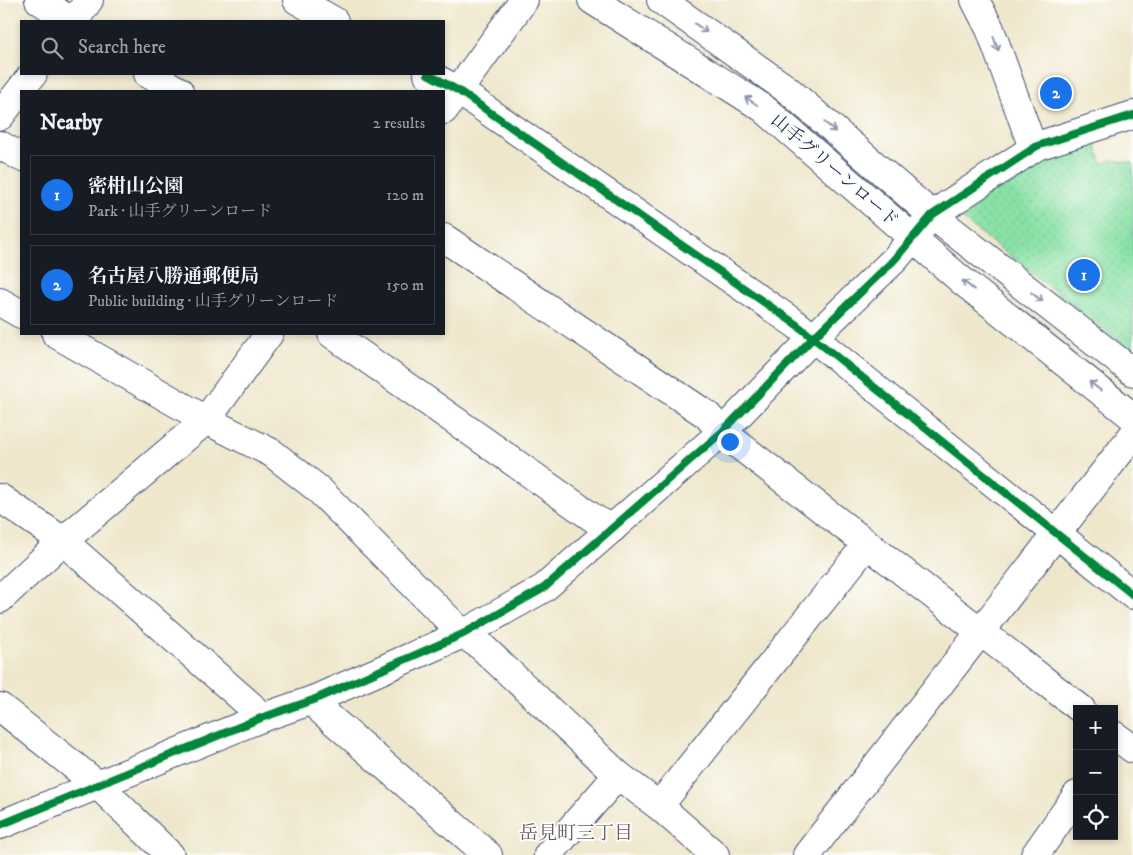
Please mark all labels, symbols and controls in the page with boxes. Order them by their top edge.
search box [20,20,445,75]
one-way arrow [694,23,708,33]
icon: search [38,34,66,62]
text: Search here [78,36,166,59]
one-way arrow [992,36,1001,52]
pin: 2 [1040,74,1072,112]
one-way arrow [744,95,758,105]
street label: 山手グリーンロード [766,109,903,232]
text: Nearby [40,110,102,136]
text: 2 results [373,113,425,133]
one-way arrow [824,121,837,133]
text: 密柑山公園 [88,175,183,198]
text: 1 [54,185,60,205]
text: 120 m [386,185,424,205]
text: Park · 山手グリーンロード [88,201,272,221]
pin: 1 [1068,256,1100,294]
text: 名古屋八勝通郵便局 [88,265,259,288]
text: 2 [53,275,61,295]
text: 150 m [386,275,424,295]
one-way arrow [961,280,974,291]
text: Public building · 山手グリーンロード [88,291,339,311]
one-way arrow [1030,291,1043,302]
one-way arrow [1089,381,1102,392]
your location [717,429,743,455]
map controls [1073,705,1118,840]
button: + [1073,705,1118,750]
button: − [1073,750,1118,795]
button: locate [1073,795,1118,840]
district label: 岳見町三丁目 [519,822,633,845]

